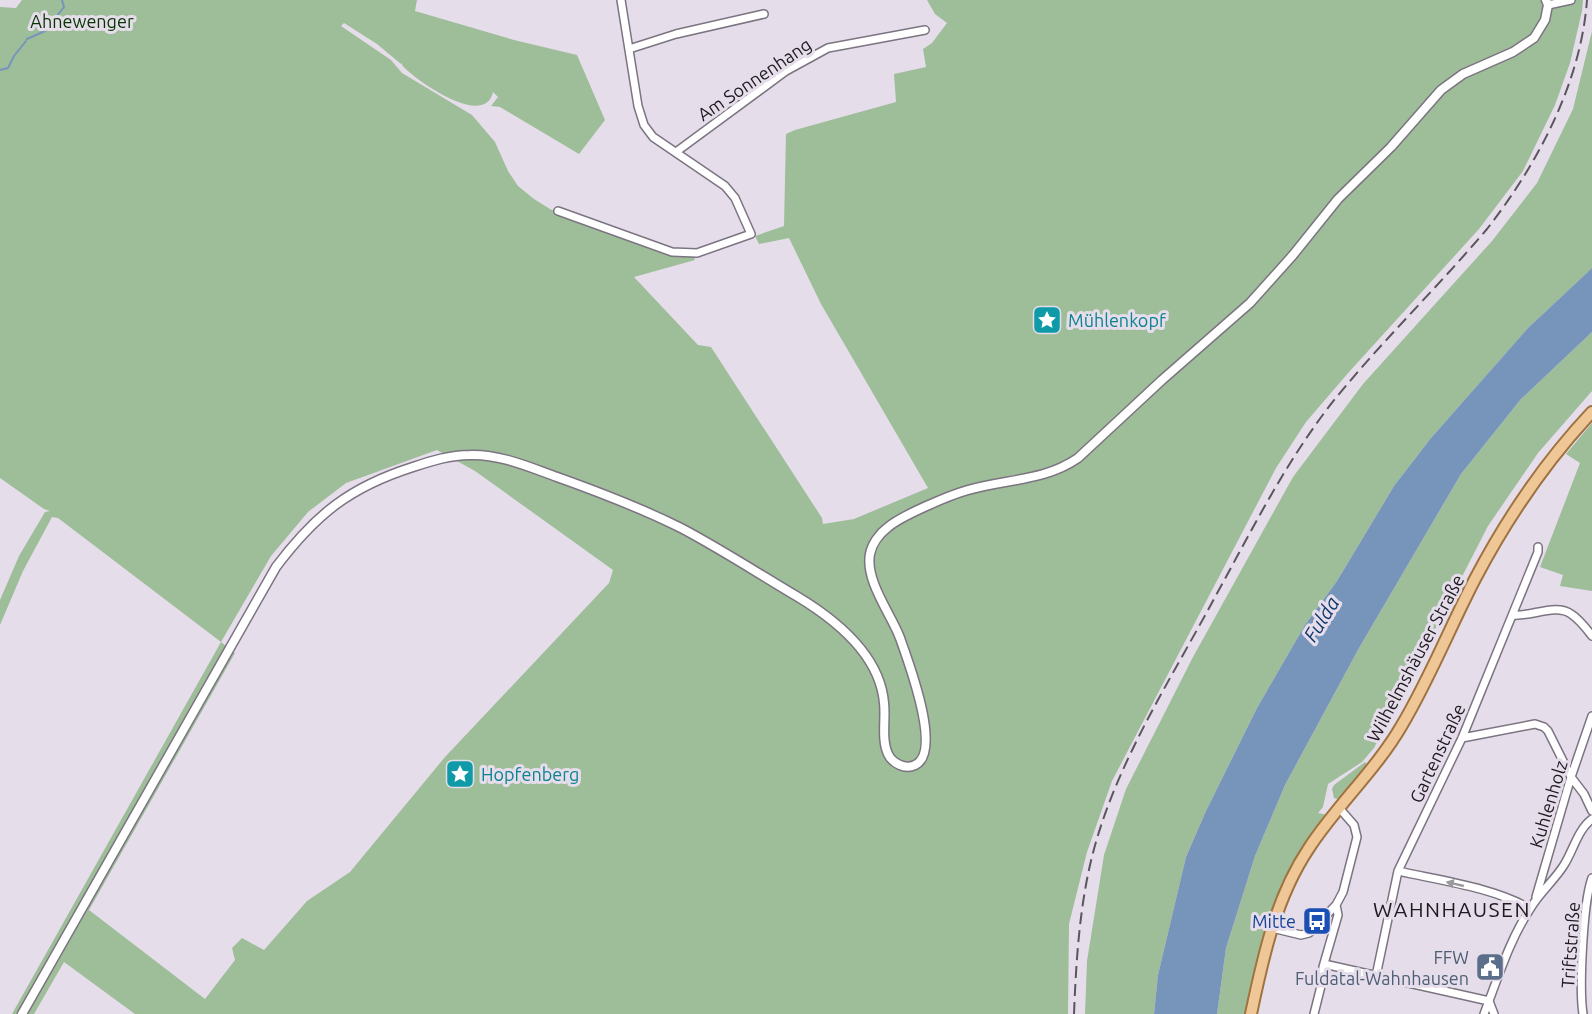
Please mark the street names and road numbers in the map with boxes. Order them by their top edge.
street label: Am Sonnenhang [694,34,814,124]
street label: Wilhelmshäuser Straße [1362,571,1468,745]
street label: Gartenstraße [1405,700,1469,806]
street label: Kuhlenholz [1525,758,1571,850]
street label: Triftstraße [1557,901,1583,989]

